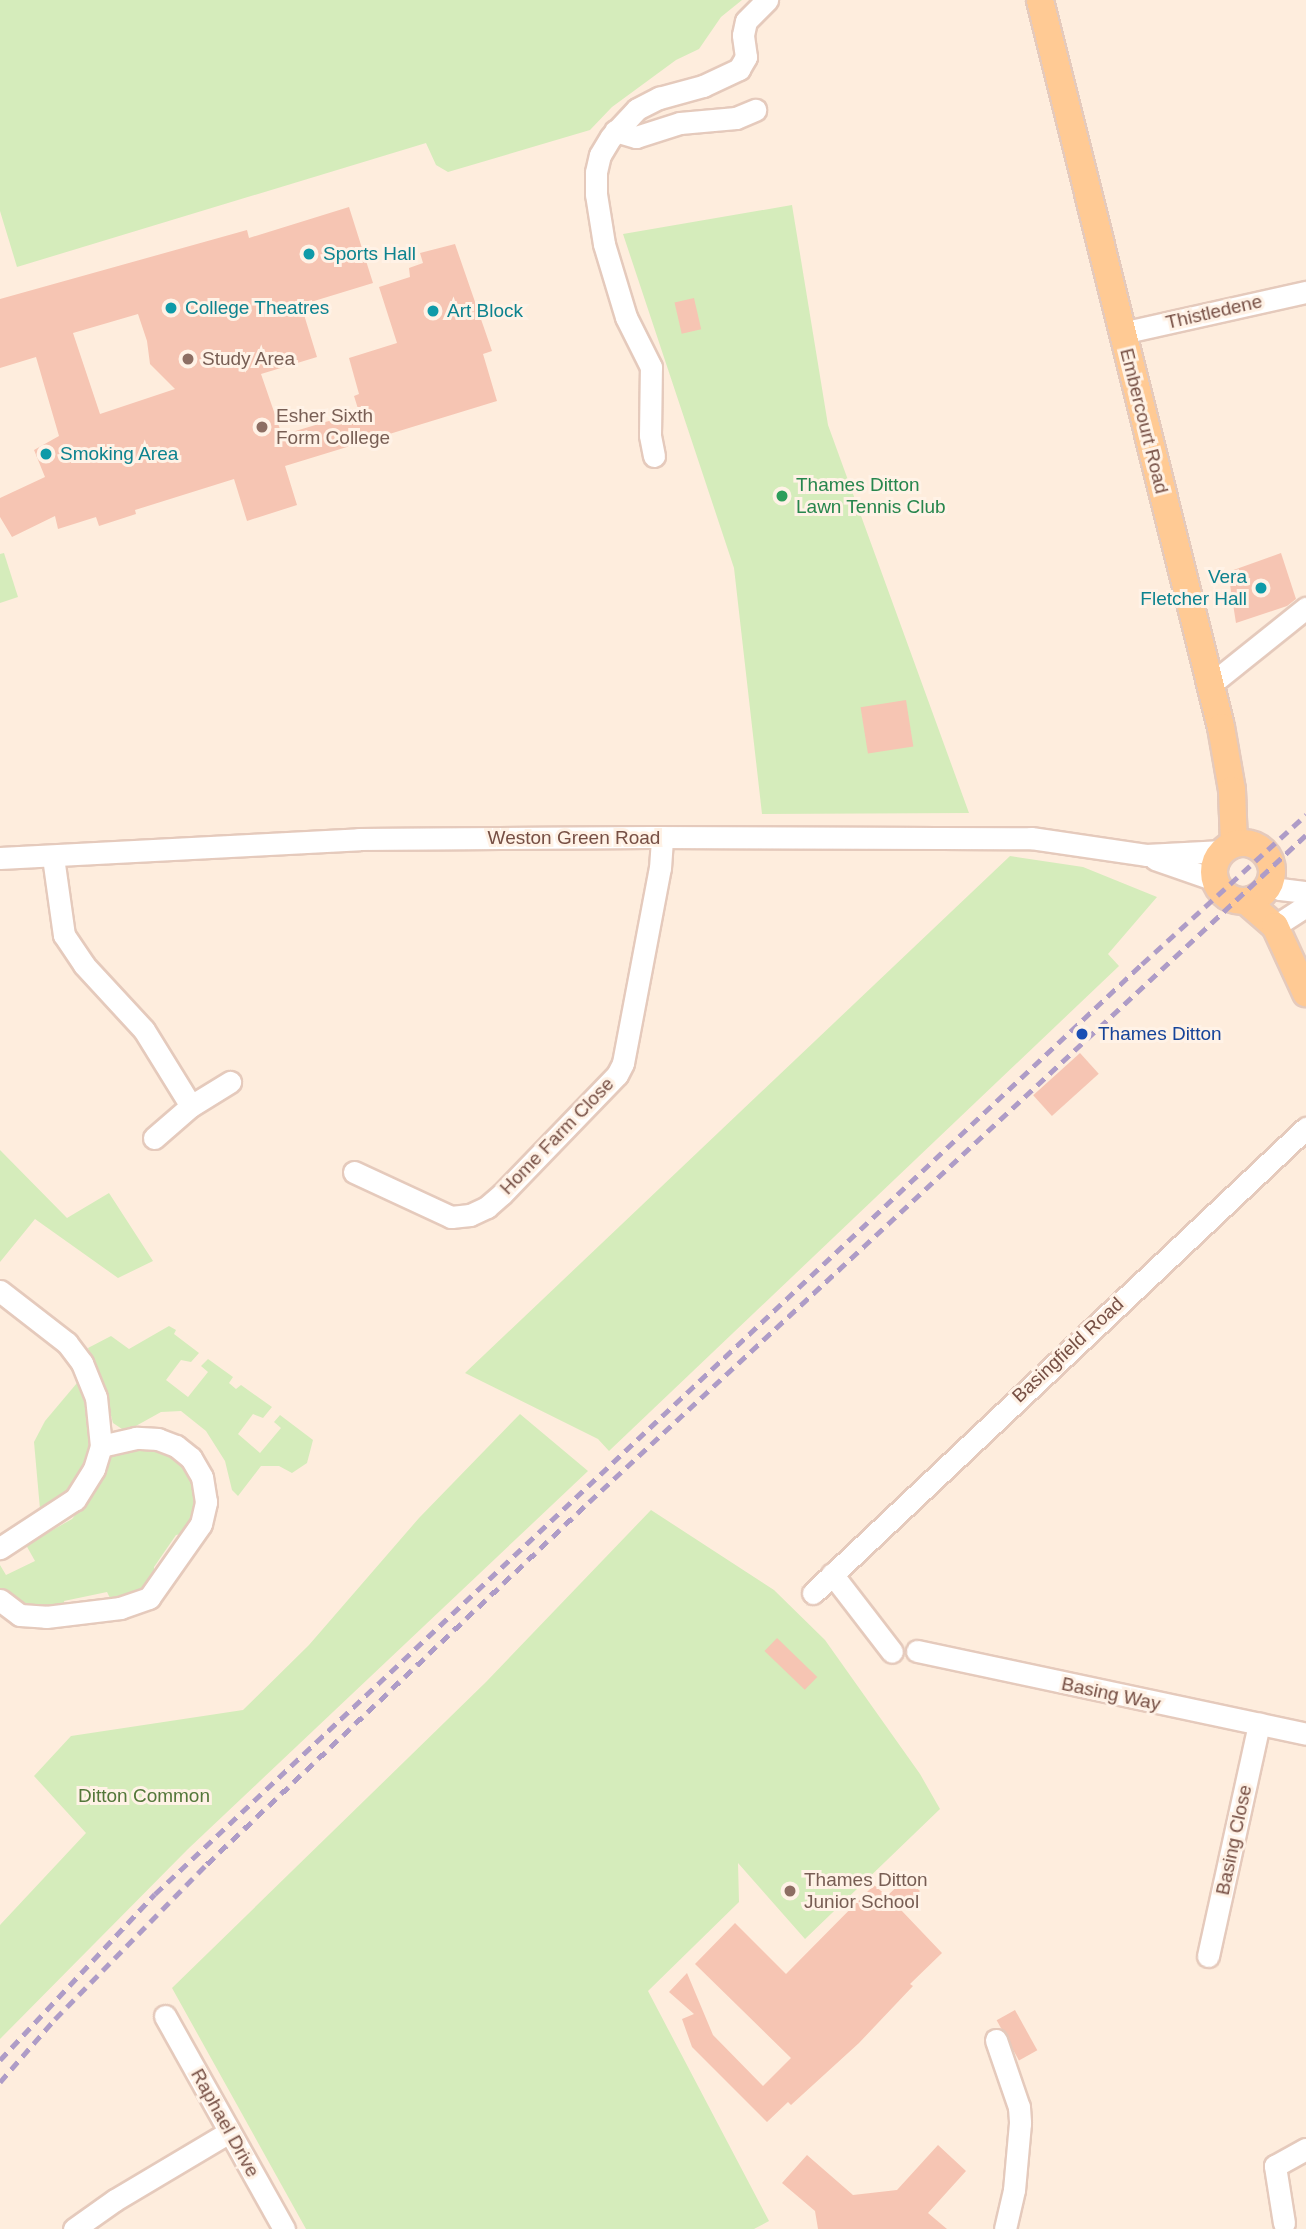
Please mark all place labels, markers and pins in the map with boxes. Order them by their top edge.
place label: Sports Hall [323,243,416,265]
marker: Sports Hall [301,246,317,262]
place label: College Theatres [185,297,330,319]
marker: College Theatres [163,300,179,316]
place label: Art Block [447,300,523,322]
marker: Art Block [425,303,441,319]
place label: Study Area [202,348,296,370]
marker: Study Area [180,351,196,367]
place label: Esher Sixth Form College [276,405,390,449]
marker: Esher Sixth Form College [254,419,270,435]
place label: Smoking Area [60,443,179,465]
marker: Smoking Area [38,446,54,462]
place label: Thames Ditton Lawn Tennis Club [796,474,946,518]
marker: Thames Ditton Lawn Tennis Club [774,488,790,504]
place label: Vera Fletcher Hall [1140,566,1247,610]
marker: Vera Fletcher Hall [1253,580,1269,596]
place label: Thames Ditton [1098,1023,1222,1045]
marker: Thames Ditton [1072,1024,1092,1044]
place label: Thames Ditton Junior School [804,1869,928,1913]
marker: Thames Ditton Junior School [782,1883,798,1899]

